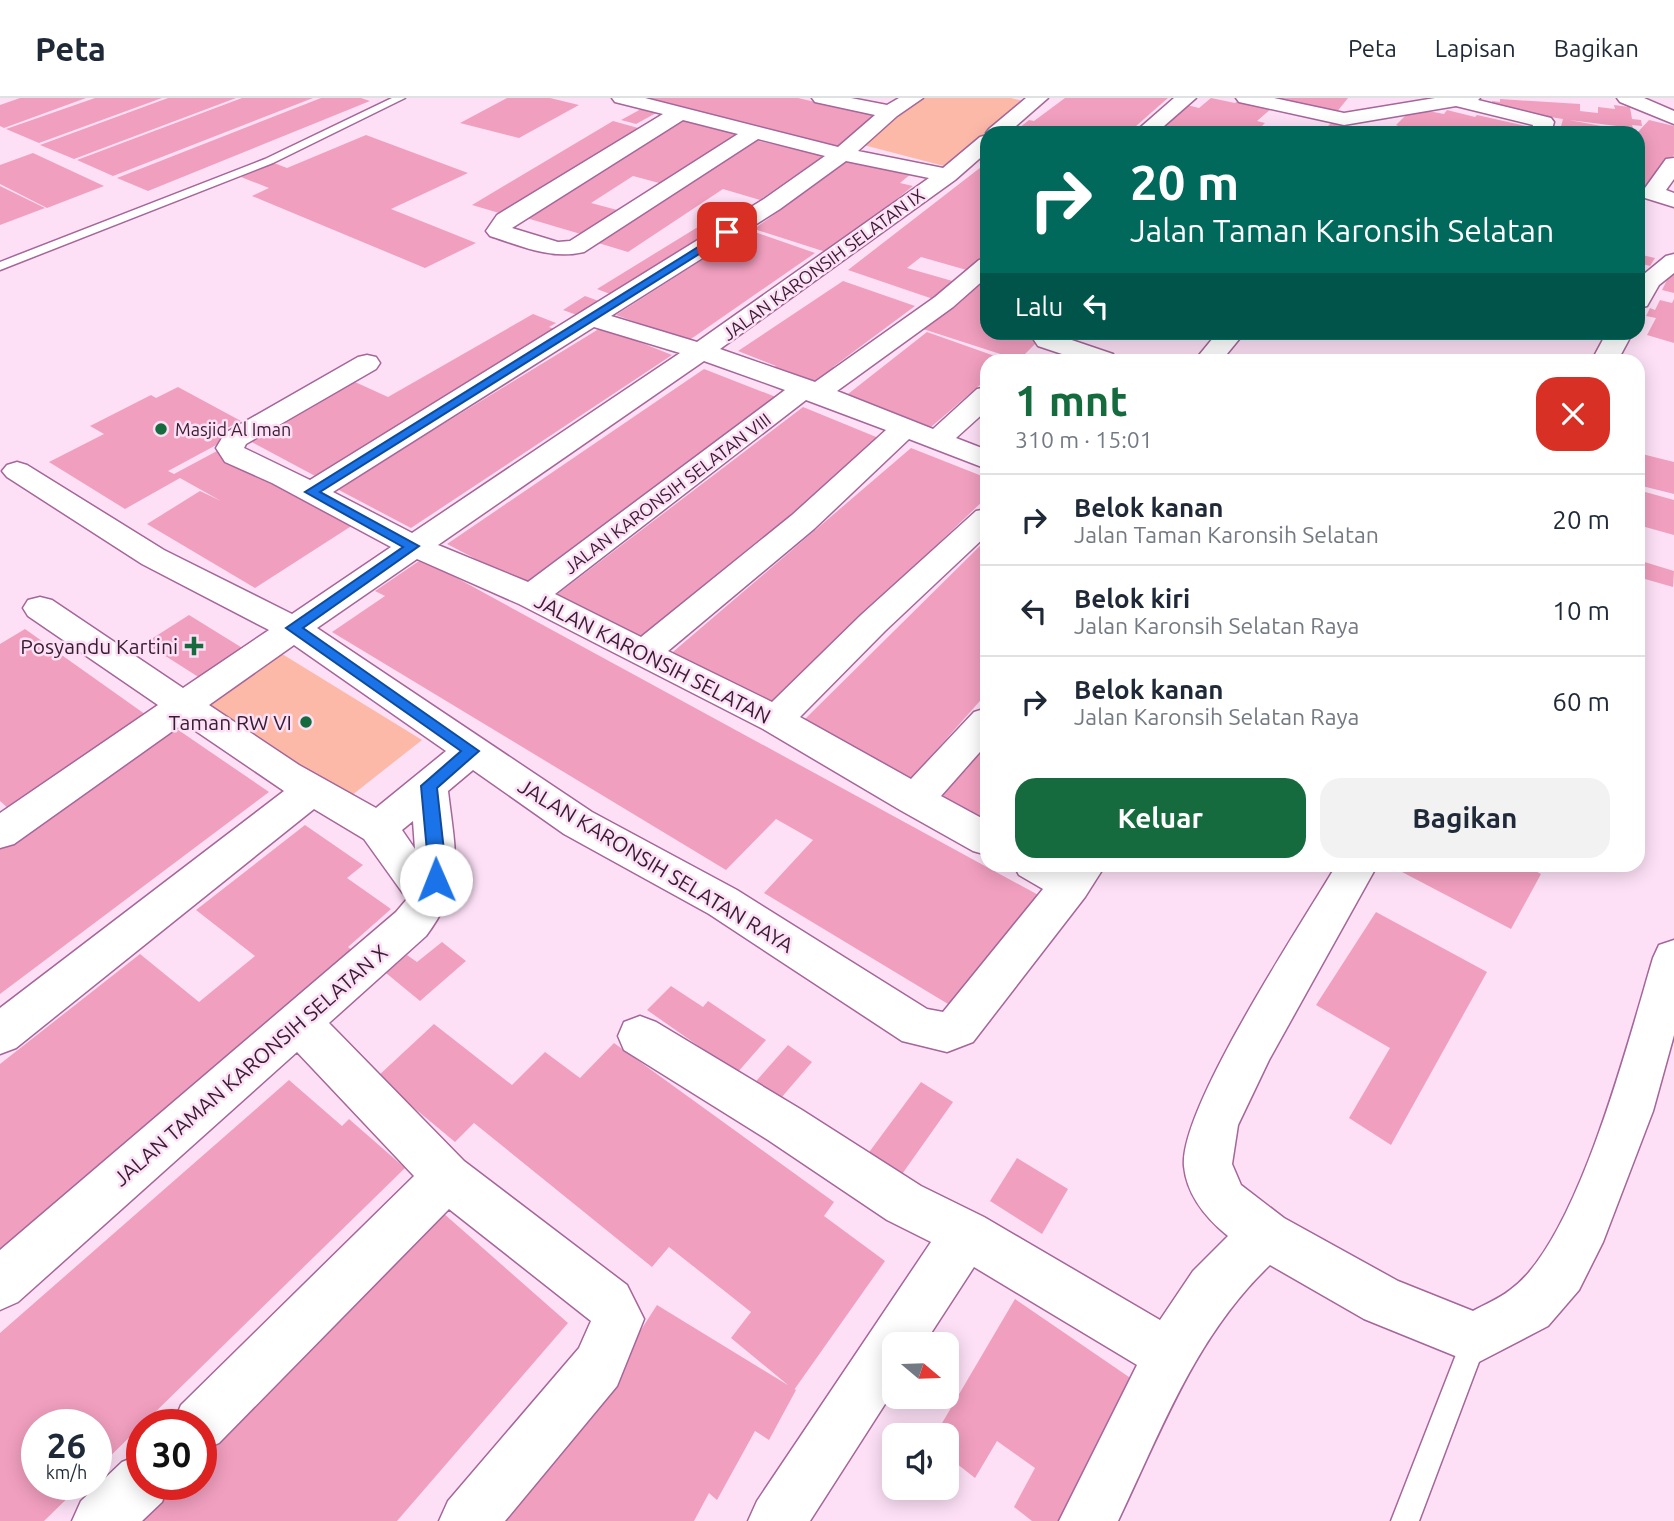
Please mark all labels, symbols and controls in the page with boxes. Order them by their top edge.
text: Peta [35,30,106,67]
text: Peta [1348,35,1397,62]
text: Lapisan [1435,35,1516,62]
text: Bagikan [1554,35,1639,62]
icon: right [1015,154,1106,245]
text: 20 m [1130,154,1239,209]
street label: JALAN KARONSIH SELATAN IX [718,184,928,344]
pin [697,202,757,262]
text: Jalan Taman Karonsih Selatan [1130,212,1554,248]
icon: arrive [708,213,746,251]
icon: left [1077,287,1115,325]
text: Lalu [1015,292,1063,321]
text: 1 mnt [1015,377,1128,424]
button: close [1536,377,1610,451]
street label: JALAN KARONSIH SELATAN VIII [560,409,774,577]
place label: Masjid Al Iman [175,419,291,439]
marker: Masjid Al Iman [153,421,169,437]
text: 310 m · 15:01 [1015,427,1153,452]
text: Belok kanan [1074,493,1224,522]
icon: right [1015,501,1053,539]
text: 20 m [1552,505,1610,534]
text: Jalan Taman Karonsih Selatan [1074,522,1379,547]
text: Belok kiri [1074,584,1190,613]
street label: JALAN KARONSIH SELATAN [531,588,775,728]
icon: left [1015,592,1053,630]
text: 10 m [1552,596,1610,625]
text: Jalan Karonsih Selatan Raya [1074,613,1359,638]
place label: Posyandu Kartini [20,634,178,658]
marker: Posyandu Kartini [184,636,204,656]
text: Belok kanan [1074,675,1224,704]
icon: right [1015,683,1053,721]
text: 60 m [1552,687,1610,716]
text: Jalan Karonsih Selatan Raya [1074,704,1359,729]
place label: Taman RW VI [169,710,292,734]
marker: Taman RW VI [298,714,314,730]
street label: JALAN KARONSIH SELATAN RAYA [514,773,798,957]
button: Keluar [1015,778,1306,858]
button: Bagikan [1320,778,1610,858]
position arrow [399,843,473,917]
street label: JALAN TAMAN KARONSIH SELATAN X [108,939,392,1191]
north arrow [882,1332,959,1409]
map controls [882,1332,959,1500]
speed limit sign: 30 [126,1409,217,1500]
button: sound [882,1423,959,1500]
text: 26 [47,1425,86,1465]
text: km/h [46,1462,87,1482]

